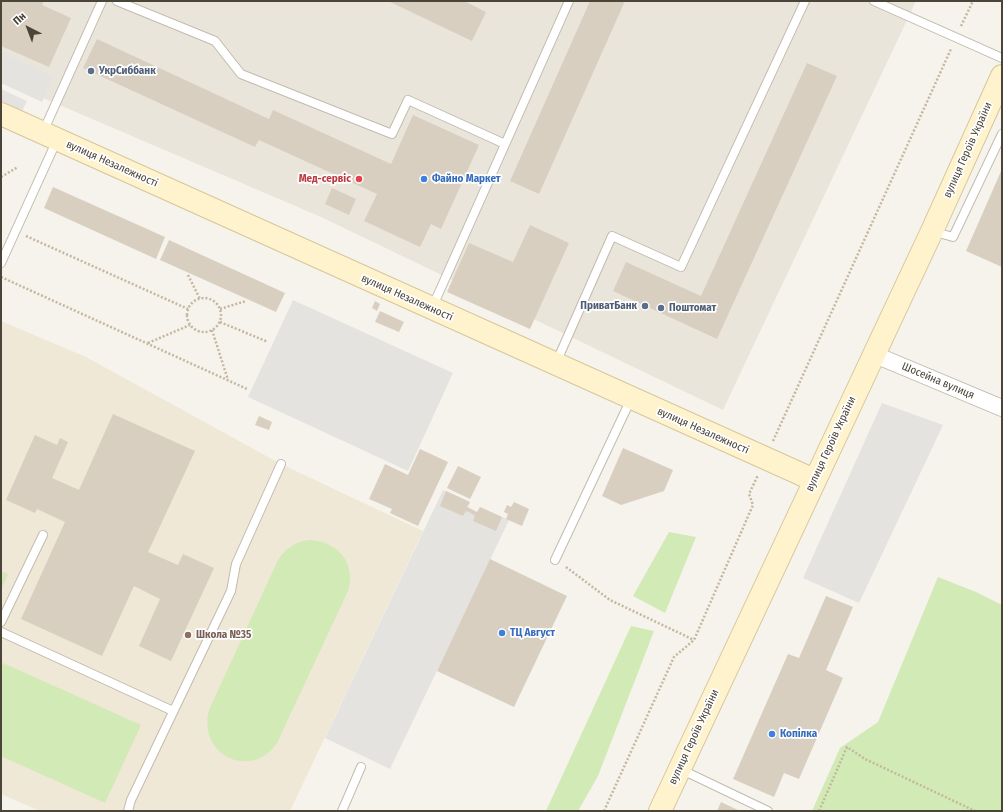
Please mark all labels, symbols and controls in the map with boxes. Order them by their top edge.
north arrow [8,8,48,48]
text: Пн [11,10,29,28]
place label: УкрСиббанк [99,64,156,78]
marker: УкрСиббанк [86,66,96,76]
street label: вулиця Героїв України [941,100,995,200]
street label: вулиця Незалежності [64,138,160,190]
place label: Мед-сервіс [299,172,351,186]
place label: Файно Маркет [432,172,500,186]
marker: Мед-сервіс [354,174,364,184]
marker: Файно Маркет [419,174,429,184]
street label: вулиця Незалежності [359,272,455,324]
place label: ПриватБанк [580,299,637,313]
marker: ПриватБанк [640,301,650,311]
place label: Поштомат [669,301,716,315]
marker: Поштомат [656,303,666,313]
street label: Шосейна вулиця [900,360,976,402]
street label: вулиця Героїв України [803,394,859,494]
street label: вулиця Незалежності [655,405,751,457]
place label: ТЦ Август [510,626,555,640]
place label: Школа №35 [196,628,251,642]
marker: ТЦ Август [497,628,507,638]
marker: Школа №35 [183,630,193,640]
street label: вулиця Героїв України [666,687,722,787]
place label: Копілка [780,727,817,741]
marker: Копілка [767,729,777,739]

